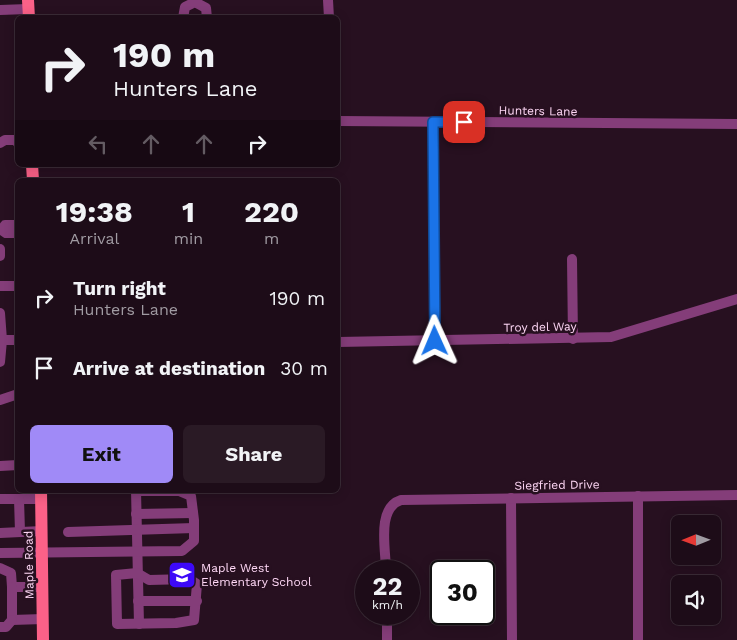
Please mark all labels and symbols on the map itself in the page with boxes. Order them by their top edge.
pin [443,101,485,143]
street label: Hunters Lane [498,103,578,119]
position arrow [408,314,460,366]
street label: Troy del Way [503,319,578,335]
street label: Siegfried Drive [514,477,600,493]
north arrow [671,515,721,565]
street label: Maple Road [21,531,37,599]
school or university icon: Maple West Elementary School [167,560,197,590]
speed limit sign: 30 [430,560,495,625]
place label: Maple West Elementary School [201,561,312,589]

